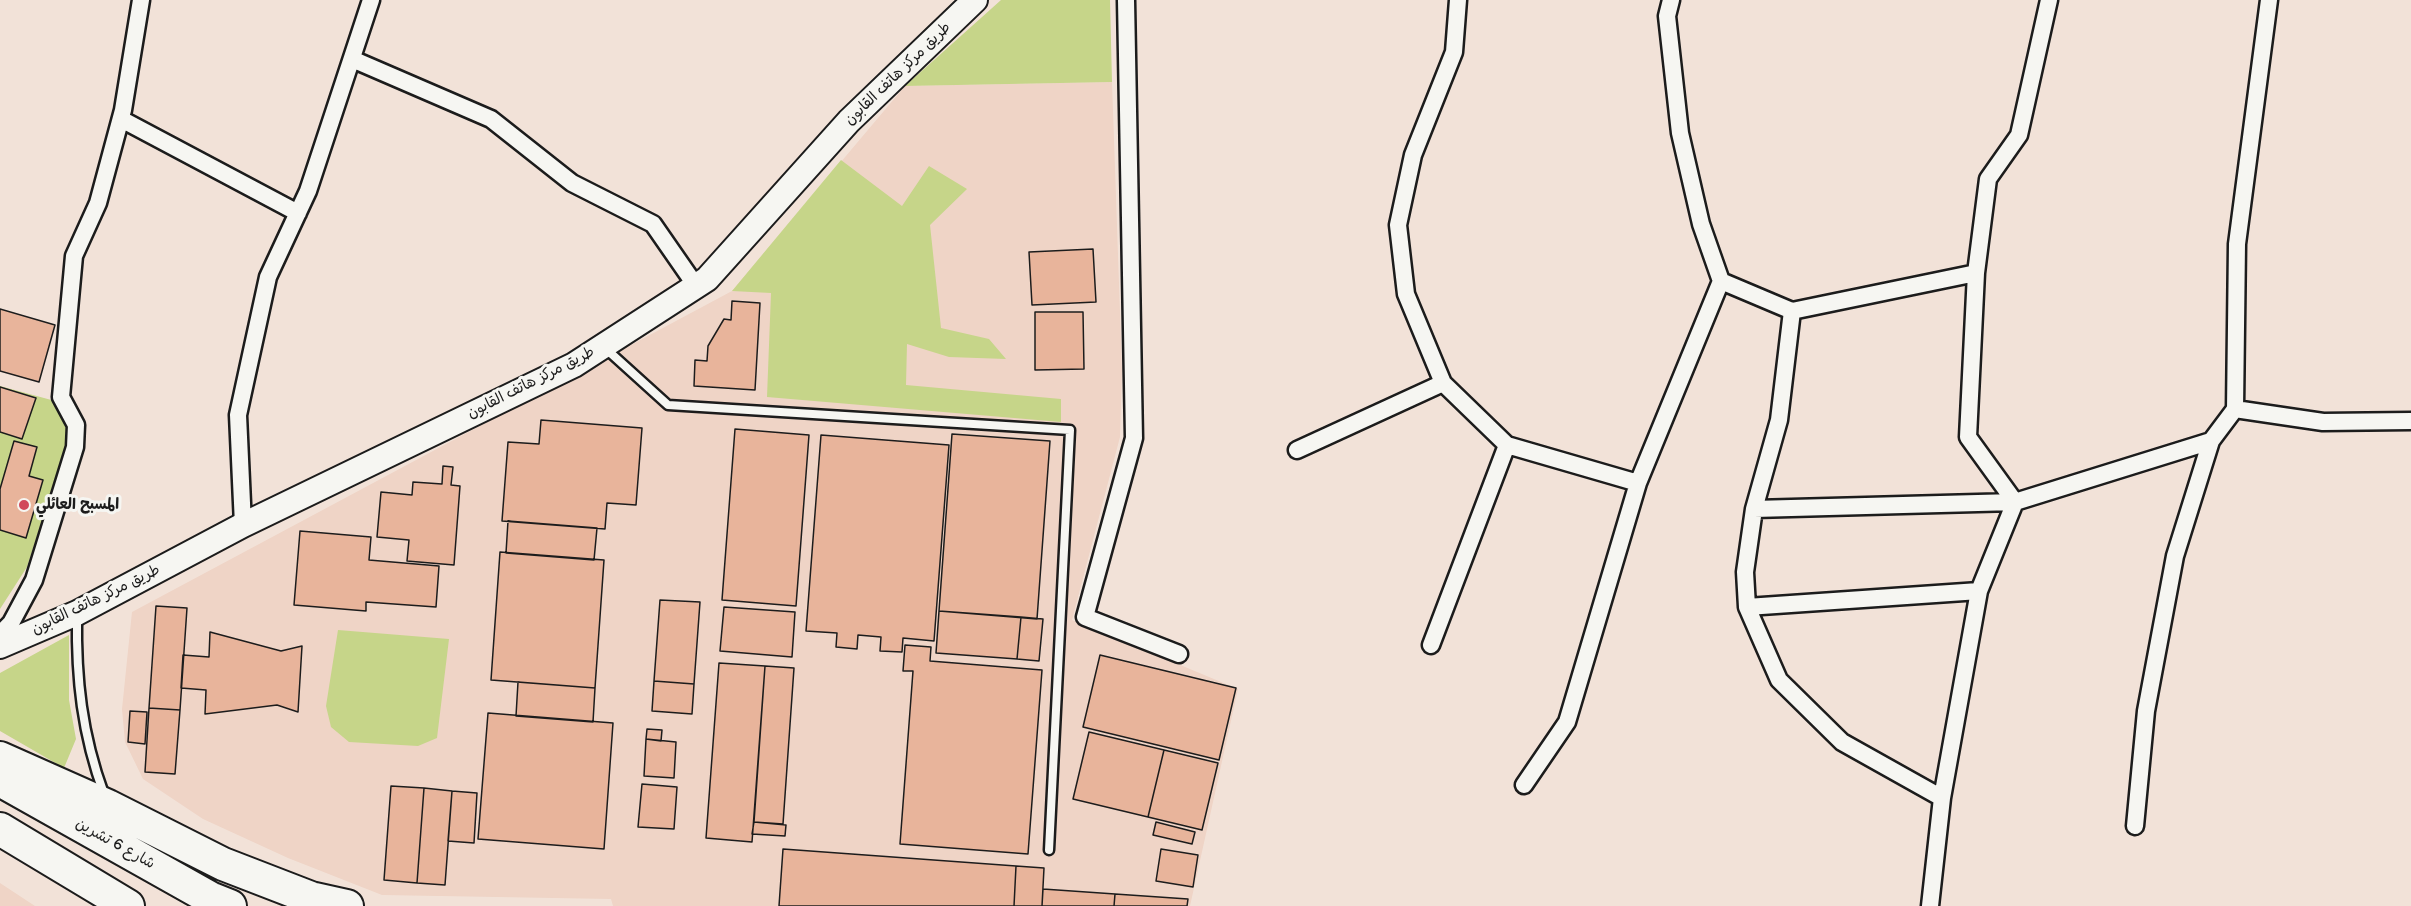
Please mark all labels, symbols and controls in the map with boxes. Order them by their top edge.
street label: طريق مركز هاتف القابون [841,19,955,129]
street label: طريق مركز هاتف القابون [464,343,598,423]
place label: المسبح العائلي [36,496,119,514]
marker: المسبح العائلي [17,498,31,512]
street label: طريق مركز هاتف القابون [29,561,163,639]
street label: شارع 6 تشرين [72,815,158,873]

